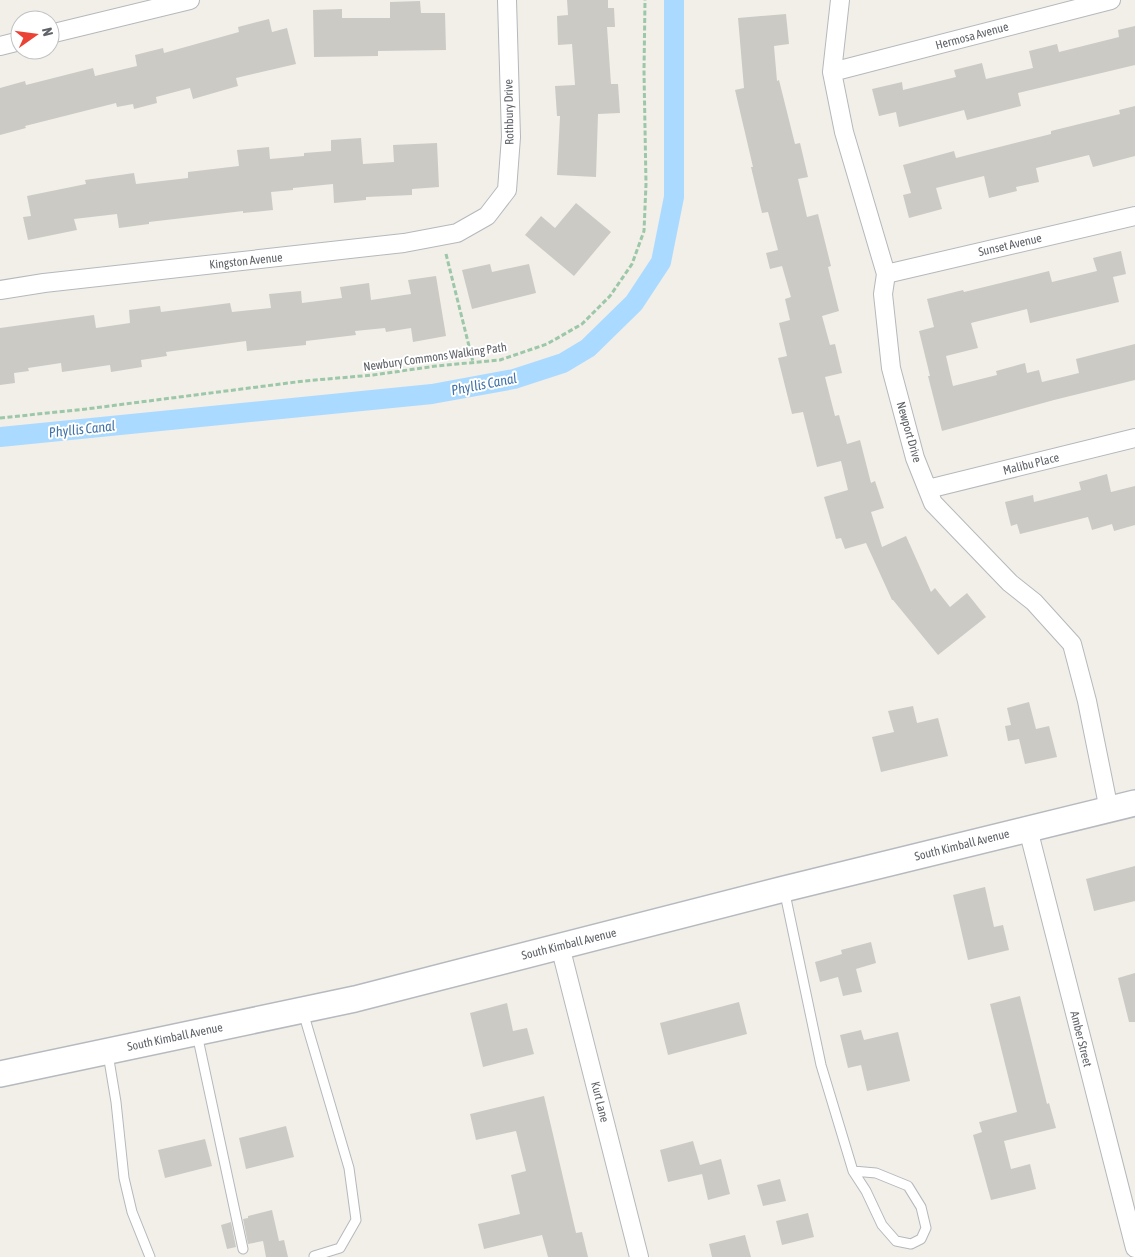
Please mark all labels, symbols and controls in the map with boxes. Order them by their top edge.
north arrow [10,10,60,60]
street label: Hermosa Avenue [934,20,1010,52]
text: N [39,26,56,38]
street label: Rothbury Drive [501,79,517,145]
street label: Sunset Avenue [977,231,1043,259]
street label: Kingston Avenue [209,250,283,272]
street label: Newbury Commons Walking Path [362,340,508,374]
water label: Phyllis Canal [450,370,519,398]
street label: Newport Drive [894,400,924,464]
water label: Phyllis Canal [48,418,116,440]
street label: Malibu Place [1002,450,1060,478]
street label: South Kimball Avenue [913,826,1011,864]
street label: South Kimball Avenue [520,925,618,963]
street label: Amber Street [1067,1010,1095,1069]
street label: South Kimball Avenue [126,1020,224,1054]
street label: Kurt Lane [588,1080,612,1124]

